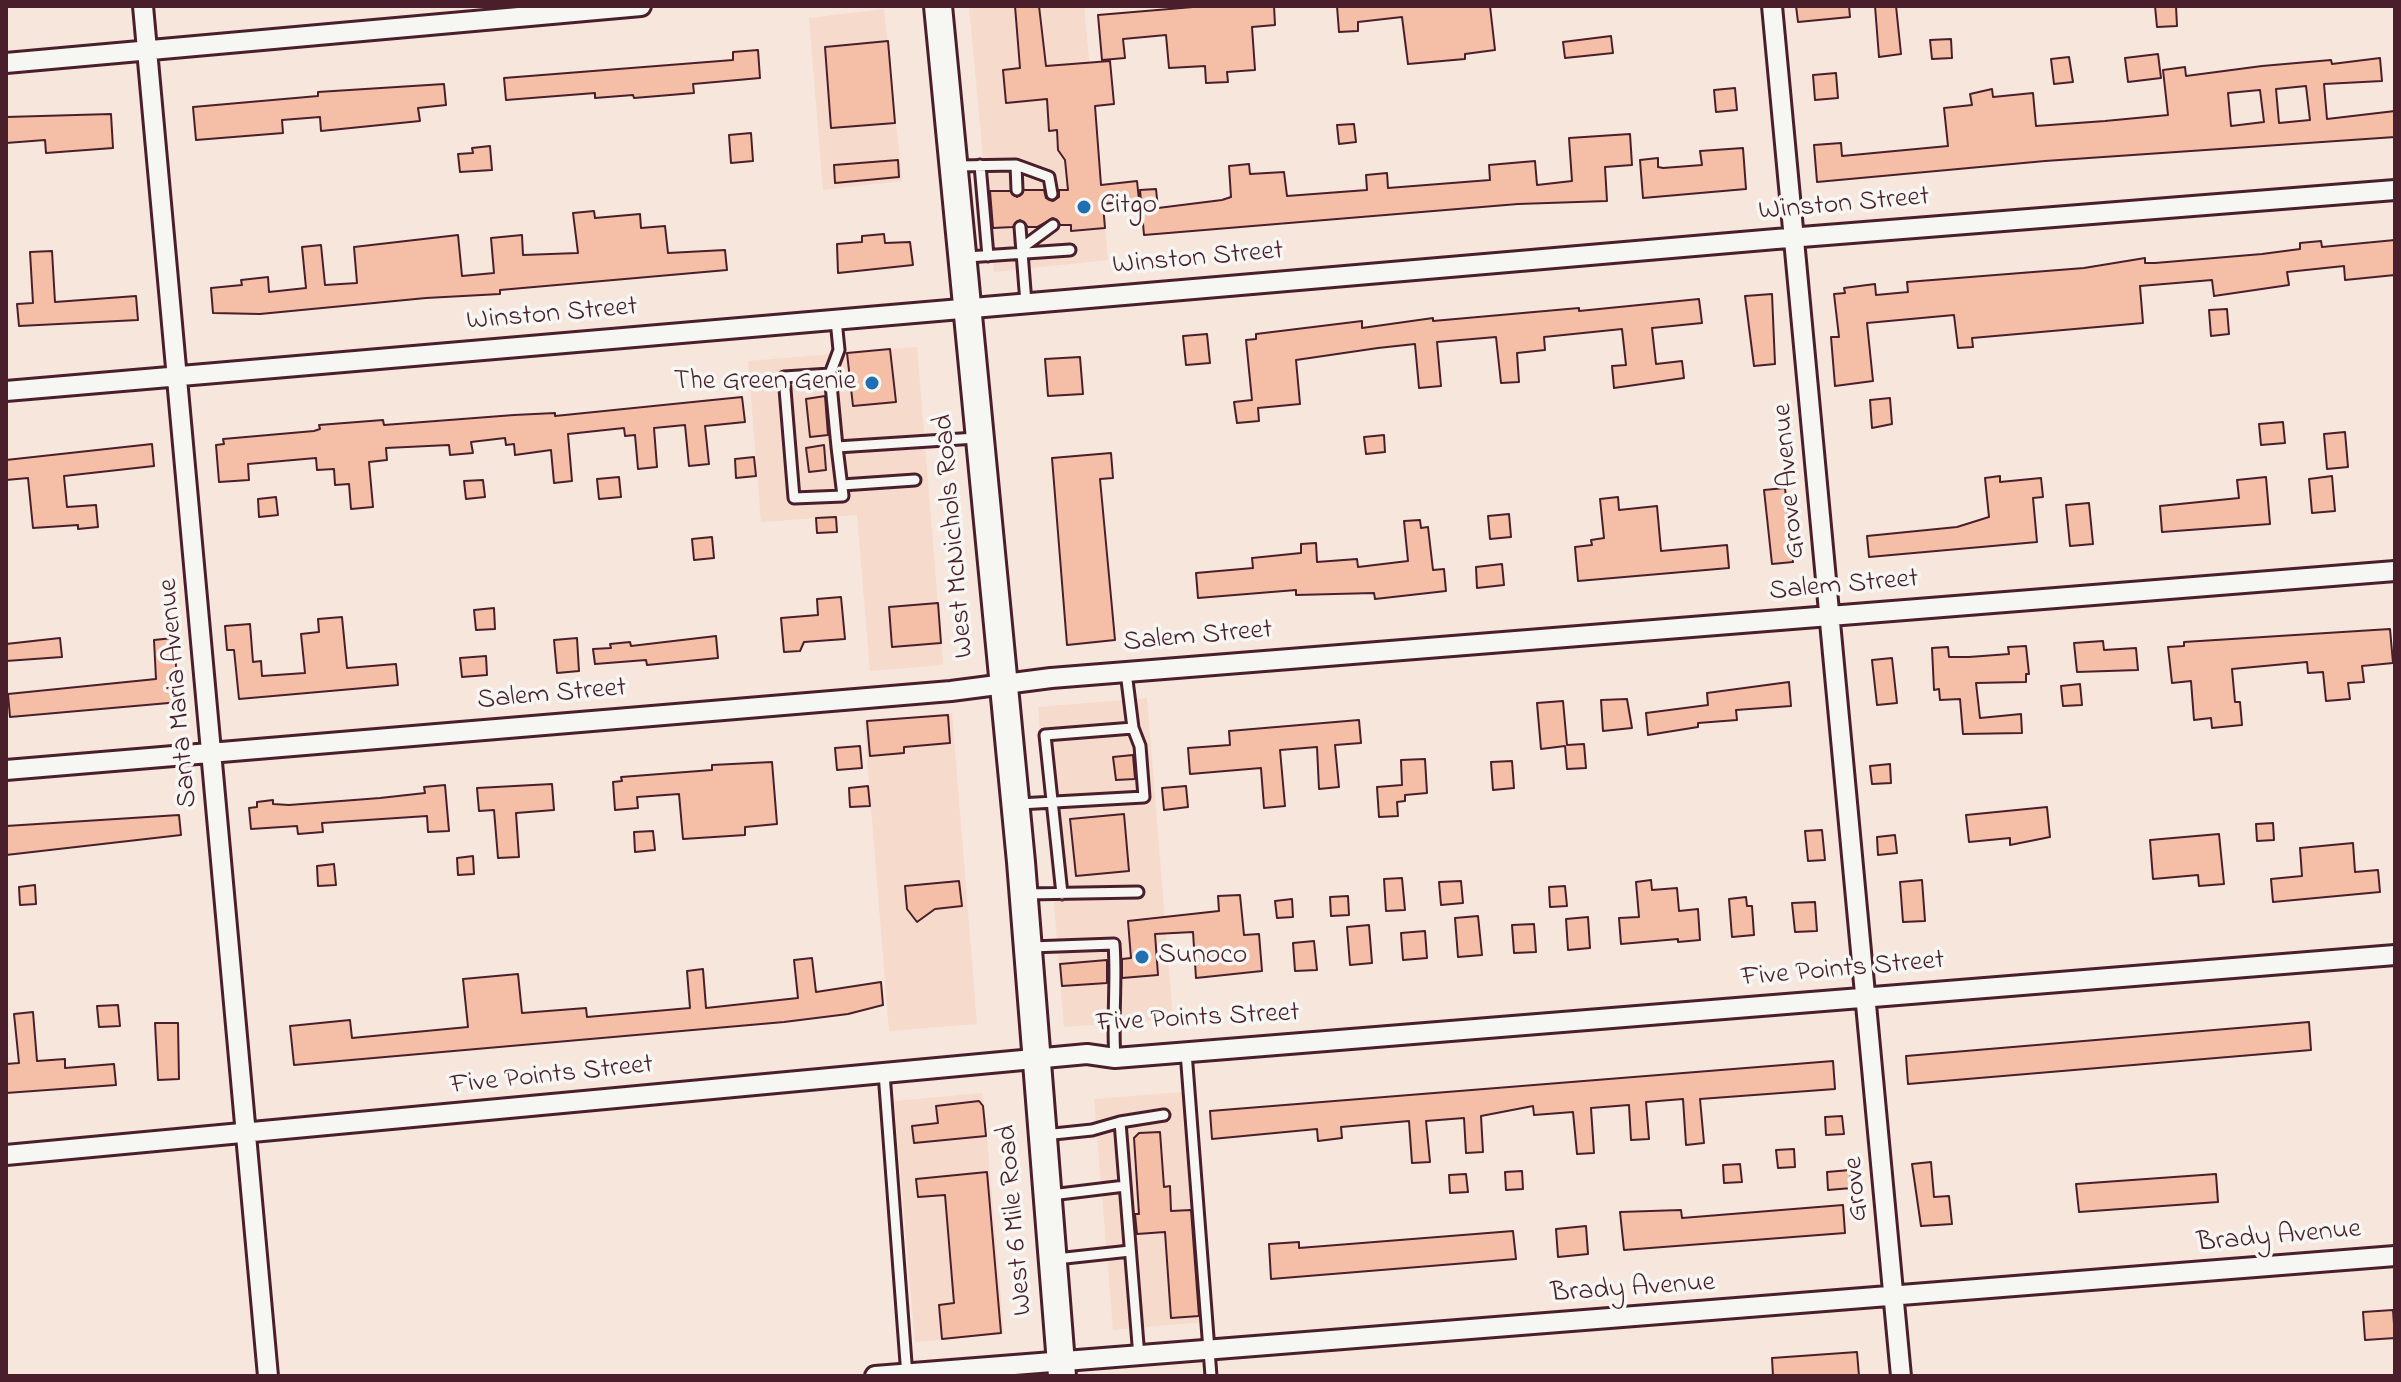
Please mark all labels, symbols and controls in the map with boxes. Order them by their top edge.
street label: Winston Street [1757,182,1931,230]
place label: Citgo [1100,190,1157,224]
marker: Citgo [1075,198,1093,216]
street label: Winston Street [1111,236,1285,284]
street label: Winston Street [465,292,639,340]
place label: The Green Genie [673,366,856,400]
marker: The Green Genie [863,374,881,392]
street label: Grove Avenue [1767,402,1815,560]
street label: West McNichols Road [929,413,983,659]
street label: Salem Street [1768,564,1920,610]
street label: Santa Maria Avenue [153,577,207,809]
street label: Salem Street [1122,615,1274,661]
street label: Salem Street [476,673,628,719]
place label: Sunoco [1158,940,1247,974]
street label: Five Points Street [1740,945,1946,997]
marker: Sunoco [1133,948,1151,966]
street label: Five Points Street [1095,998,1301,1042]
street label: Five Points Street [449,1050,655,1104]
street label: West 6 Mile Road [992,1123,1042,1317]
street label: Grove [1838,1155,1878,1223]
street label: Brady Avenue [2196,1214,2362,1262]
street label: Brady Avenue [1550,1267,1716,1313]

